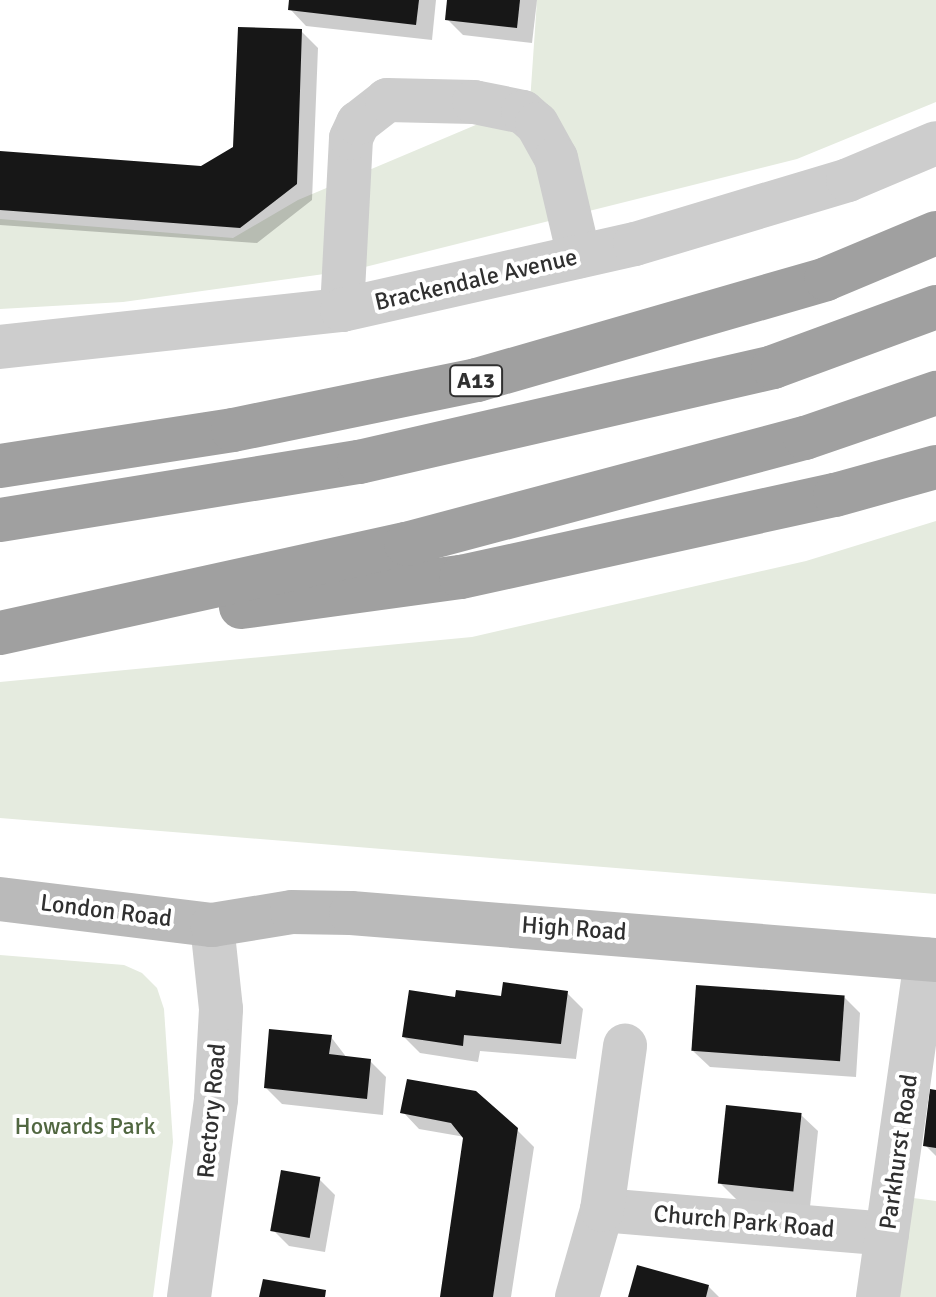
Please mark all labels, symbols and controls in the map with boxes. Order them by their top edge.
street label: Brackendale Avenue [372,243,580,317]
road number: A13 [448,363,504,399]
street label: London Road [39,889,173,933]
street label: High Road [521,911,627,947]
street label: Rectory Road [192,1042,232,1180]
street label: Parkhurst Road [874,1072,924,1232]
park label: Howards Park [15,1113,155,1141]
street label: Church Park Road [652,1200,836,1244]

